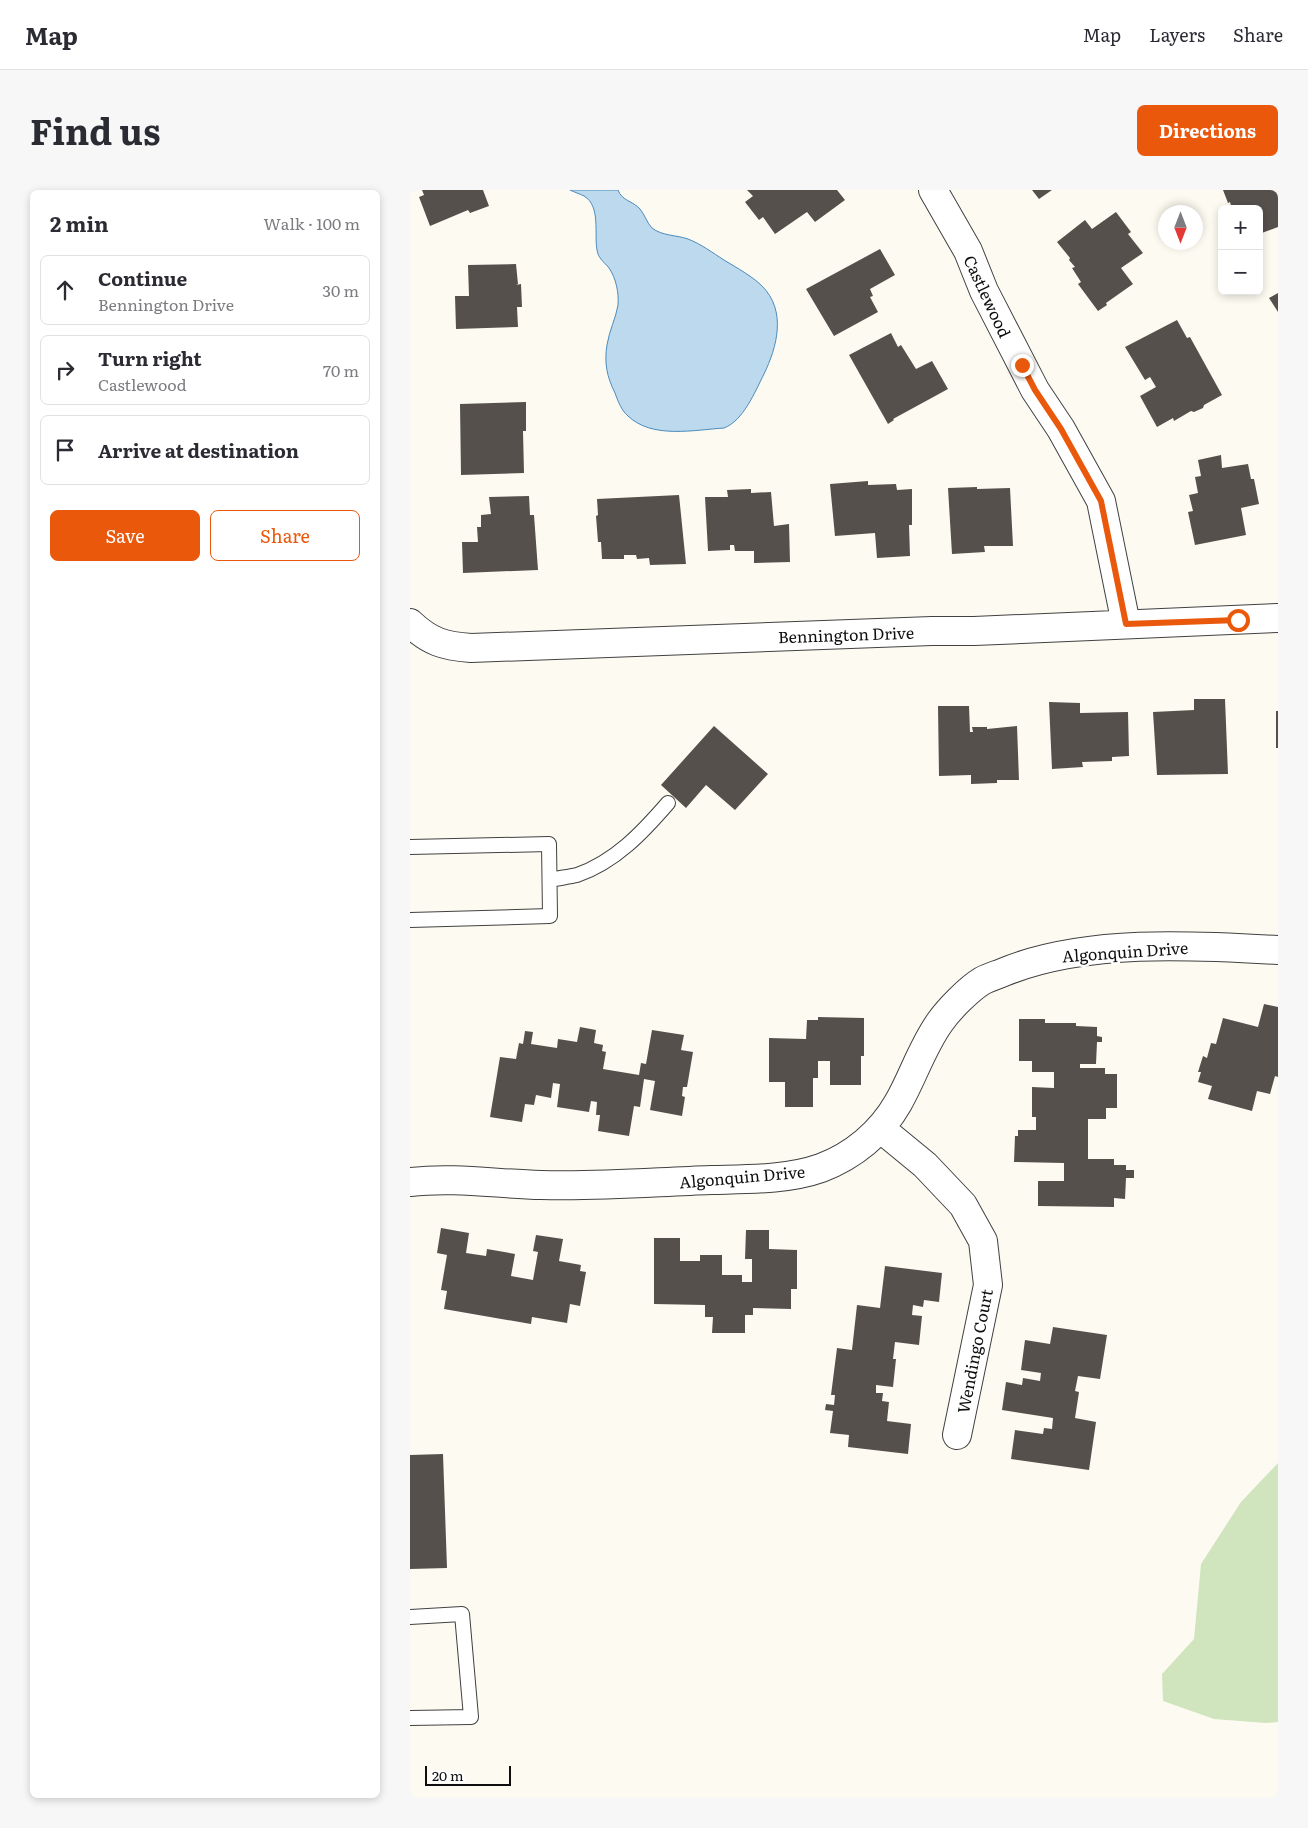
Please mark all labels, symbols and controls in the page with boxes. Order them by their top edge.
text: Map [25,17,78,52]
text: Map [1083,21,1121,48]
text: Layers [1149,21,1205,48]
text: Share [1233,21,1283,48]
text: Find us [30,104,160,156]
button: Directions [1137,105,1278,156]
north arrow [1158,205,1203,250]
map controls [1218,205,1263,295]
button: + [1218,205,1263,250]
text: 2 min [50,207,109,238]
text: Walk · 100 m [264,211,360,235]
button: − [1218,250,1263,295]
street label: Castlewood [958,251,1018,341]
text: Continue [98,264,187,292]
icon: ahead [51,276,79,304]
text: 30 m [322,278,359,302]
text: Bennington Drive [98,292,234,316]
text: Turn right [98,344,202,372]
route end [1011,354,1034,377]
icon: right [51,356,79,384]
text: 70 m [323,358,359,382]
text: Castlewood [98,372,186,396]
icon: arrive [51,436,79,464]
text: Arrive at destination [98,436,299,464]
button: Save [50,510,200,561]
button: Share [210,510,360,561]
route start [1227,609,1250,632]
street label: Bennington Drive [778,620,914,648]
street label: Algonquin Drive [1061,935,1189,967]
street label: Algonquin Drive [678,1159,806,1193]
street label: Wendingo Court [950,1286,998,1415]
scale bar [425,1763,511,1786]
text: 20 m [432,1765,464,1785]

